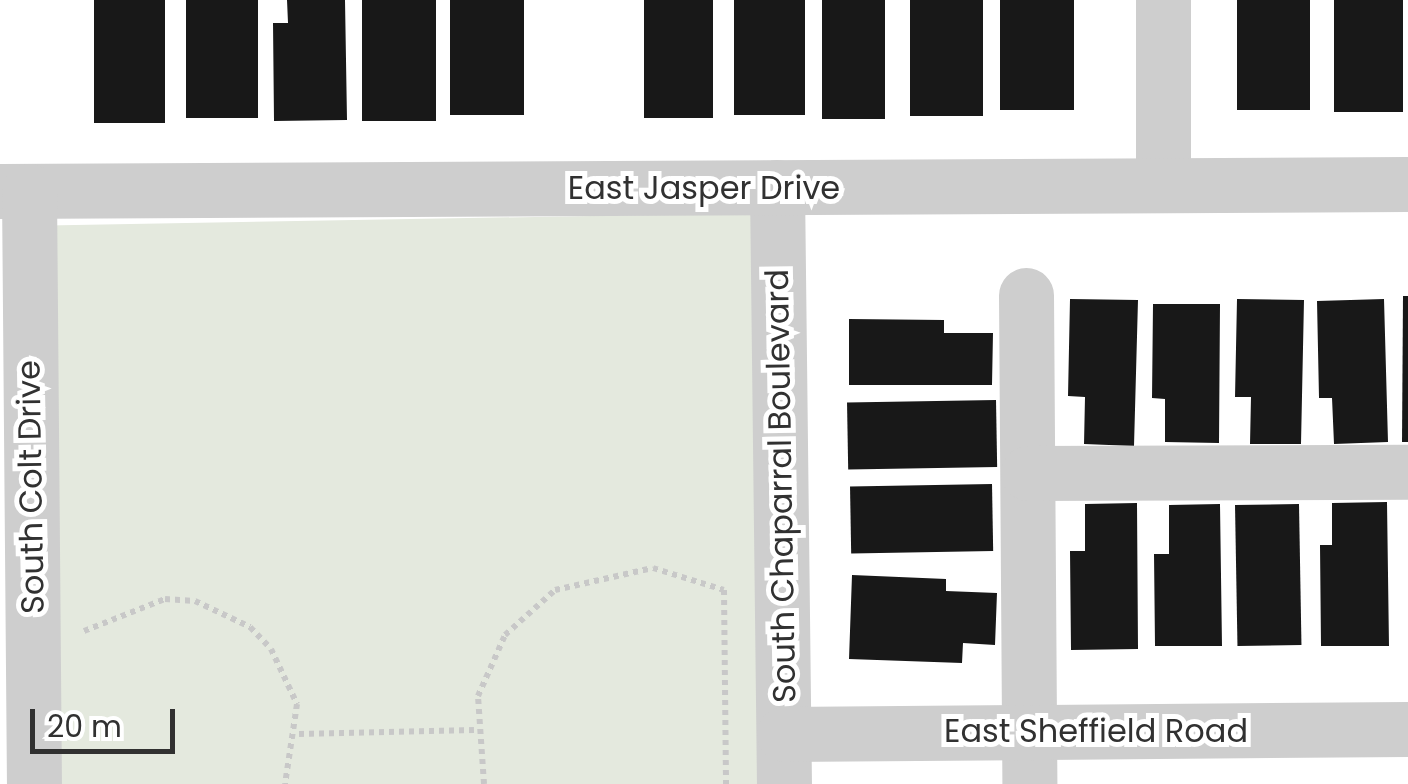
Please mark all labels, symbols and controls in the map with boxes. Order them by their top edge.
street label: East Jasper Drive [568,169,840,207]
street label: South Chaparral Boulevard [758,269,804,703]
street label: South Colt Drive [10,360,52,614]
scale bar [35,689,180,751]
text: 20 m [47,705,122,748]
street label: East Sheffield Road [944,712,1248,750]

